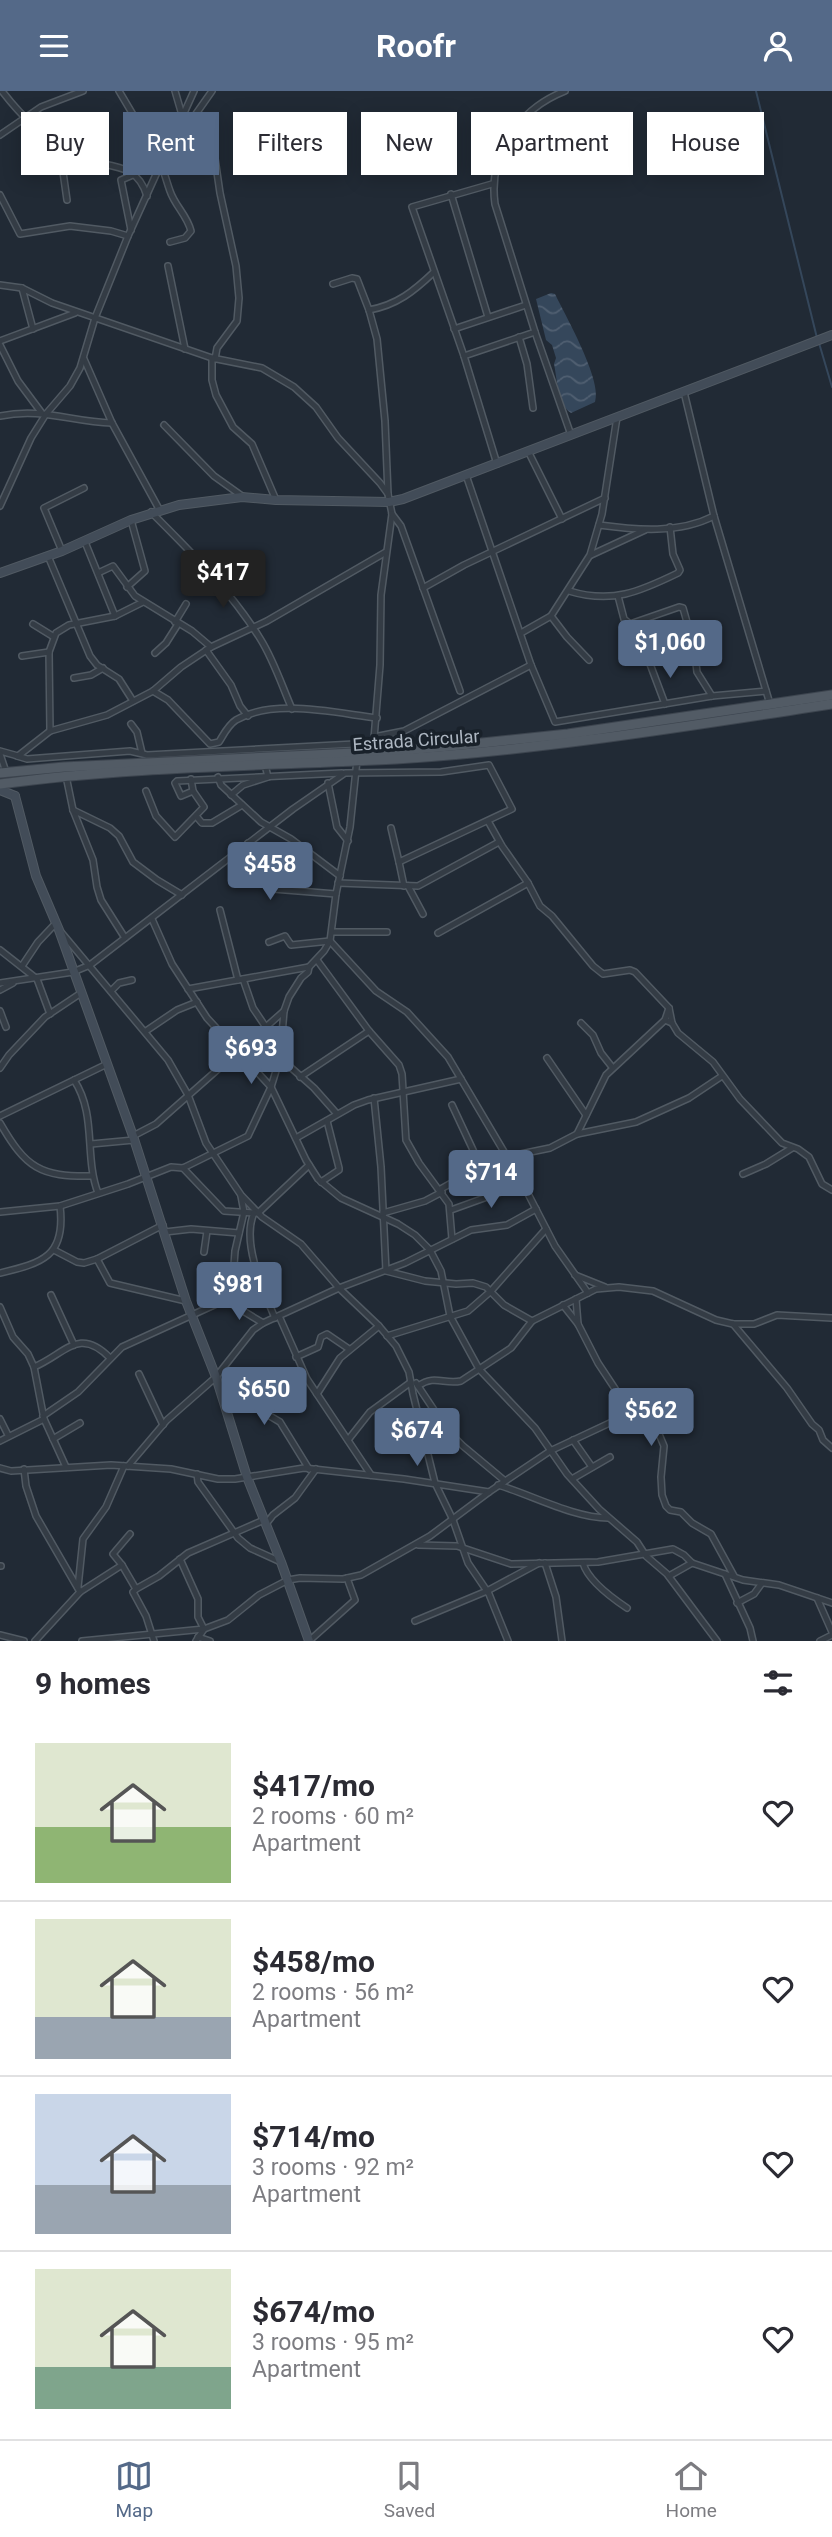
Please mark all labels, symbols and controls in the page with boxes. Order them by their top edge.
icon: menu [35,27,73,65]
text: Roofr [376,27,456,65]
icon: person [759,27,797,65]
chip: Buy [21,112,109,175]
chip: Rent [123,112,219,175]
chip: Filters [233,112,347,175]
chip: New [361,112,457,175]
chip: Apartment [471,112,633,175]
chip: House [647,112,764,175]
pin: $417 [182,551,264,610]
text: $417 [197,559,249,586]
pin: $1,060 [613,621,727,680]
text: $1,060 [634,629,706,656]
street label: Estrada Circular [352,725,480,755]
pin: $458 [229,843,311,902]
text: $458 [244,851,296,878]
pin: $693 [210,1027,292,1086]
text: $693 [225,1035,277,1062]
pin: $714 [450,1151,532,1210]
text: $714 [465,1159,517,1186]
pin: $981 [198,1263,280,1322]
text: $981 [213,1271,265,1298]
pin: $650 [223,1367,305,1427]
text: $650 [238,1376,290,1403]
pin: $562 [610,1389,692,1448]
text: $562 [625,1397,677,1424]
pin: $674 [376,1409,458,1468]
text: $674 [391,1417,443,1444]
icon: filters [759,1664,797,1702]
text: 9 homes [35,1666,151,1701]
text: $417/mo [252,1768,375,1803]
icon: home [91,1771,175,1855]
icon: heart [759,1794,797,1832]
text: 2 rooms · 60 m² [252,1803,414,1830]
text: Apartment [252,1830,361,1857]
text: $458/mo [252,1944,375,1979]
icon: home [91,1947,175,2031]
icon: heart [759,1970,797,2008]
text: 2 rooms · 56 m² [252,1979,414,2006]
text: Apartment [252,2006,361,2033]
text: $714/mo [252,2119,375,2154]
icon: home [91,2122,175,2206]
icon: heart [759,2145,797,2183]
text: 3 rooms · 92 m² [252,2154,414,2181]
text: Apartment [252,2181,361,2208]
text: $674/mo [252,2294,375,2329]
icon: home [91,2297,175,2381]
icon: heart [759,2320,797,2358]
text: 3 rooms · 95 m² [252,2329,414,2356]
text: Apartment [252,2356,361,2383]
tab: Map [115,2457,153,2522]
tab: Saved [384,2457,435,2522]
tab: Home [666,2457,717,2522]

